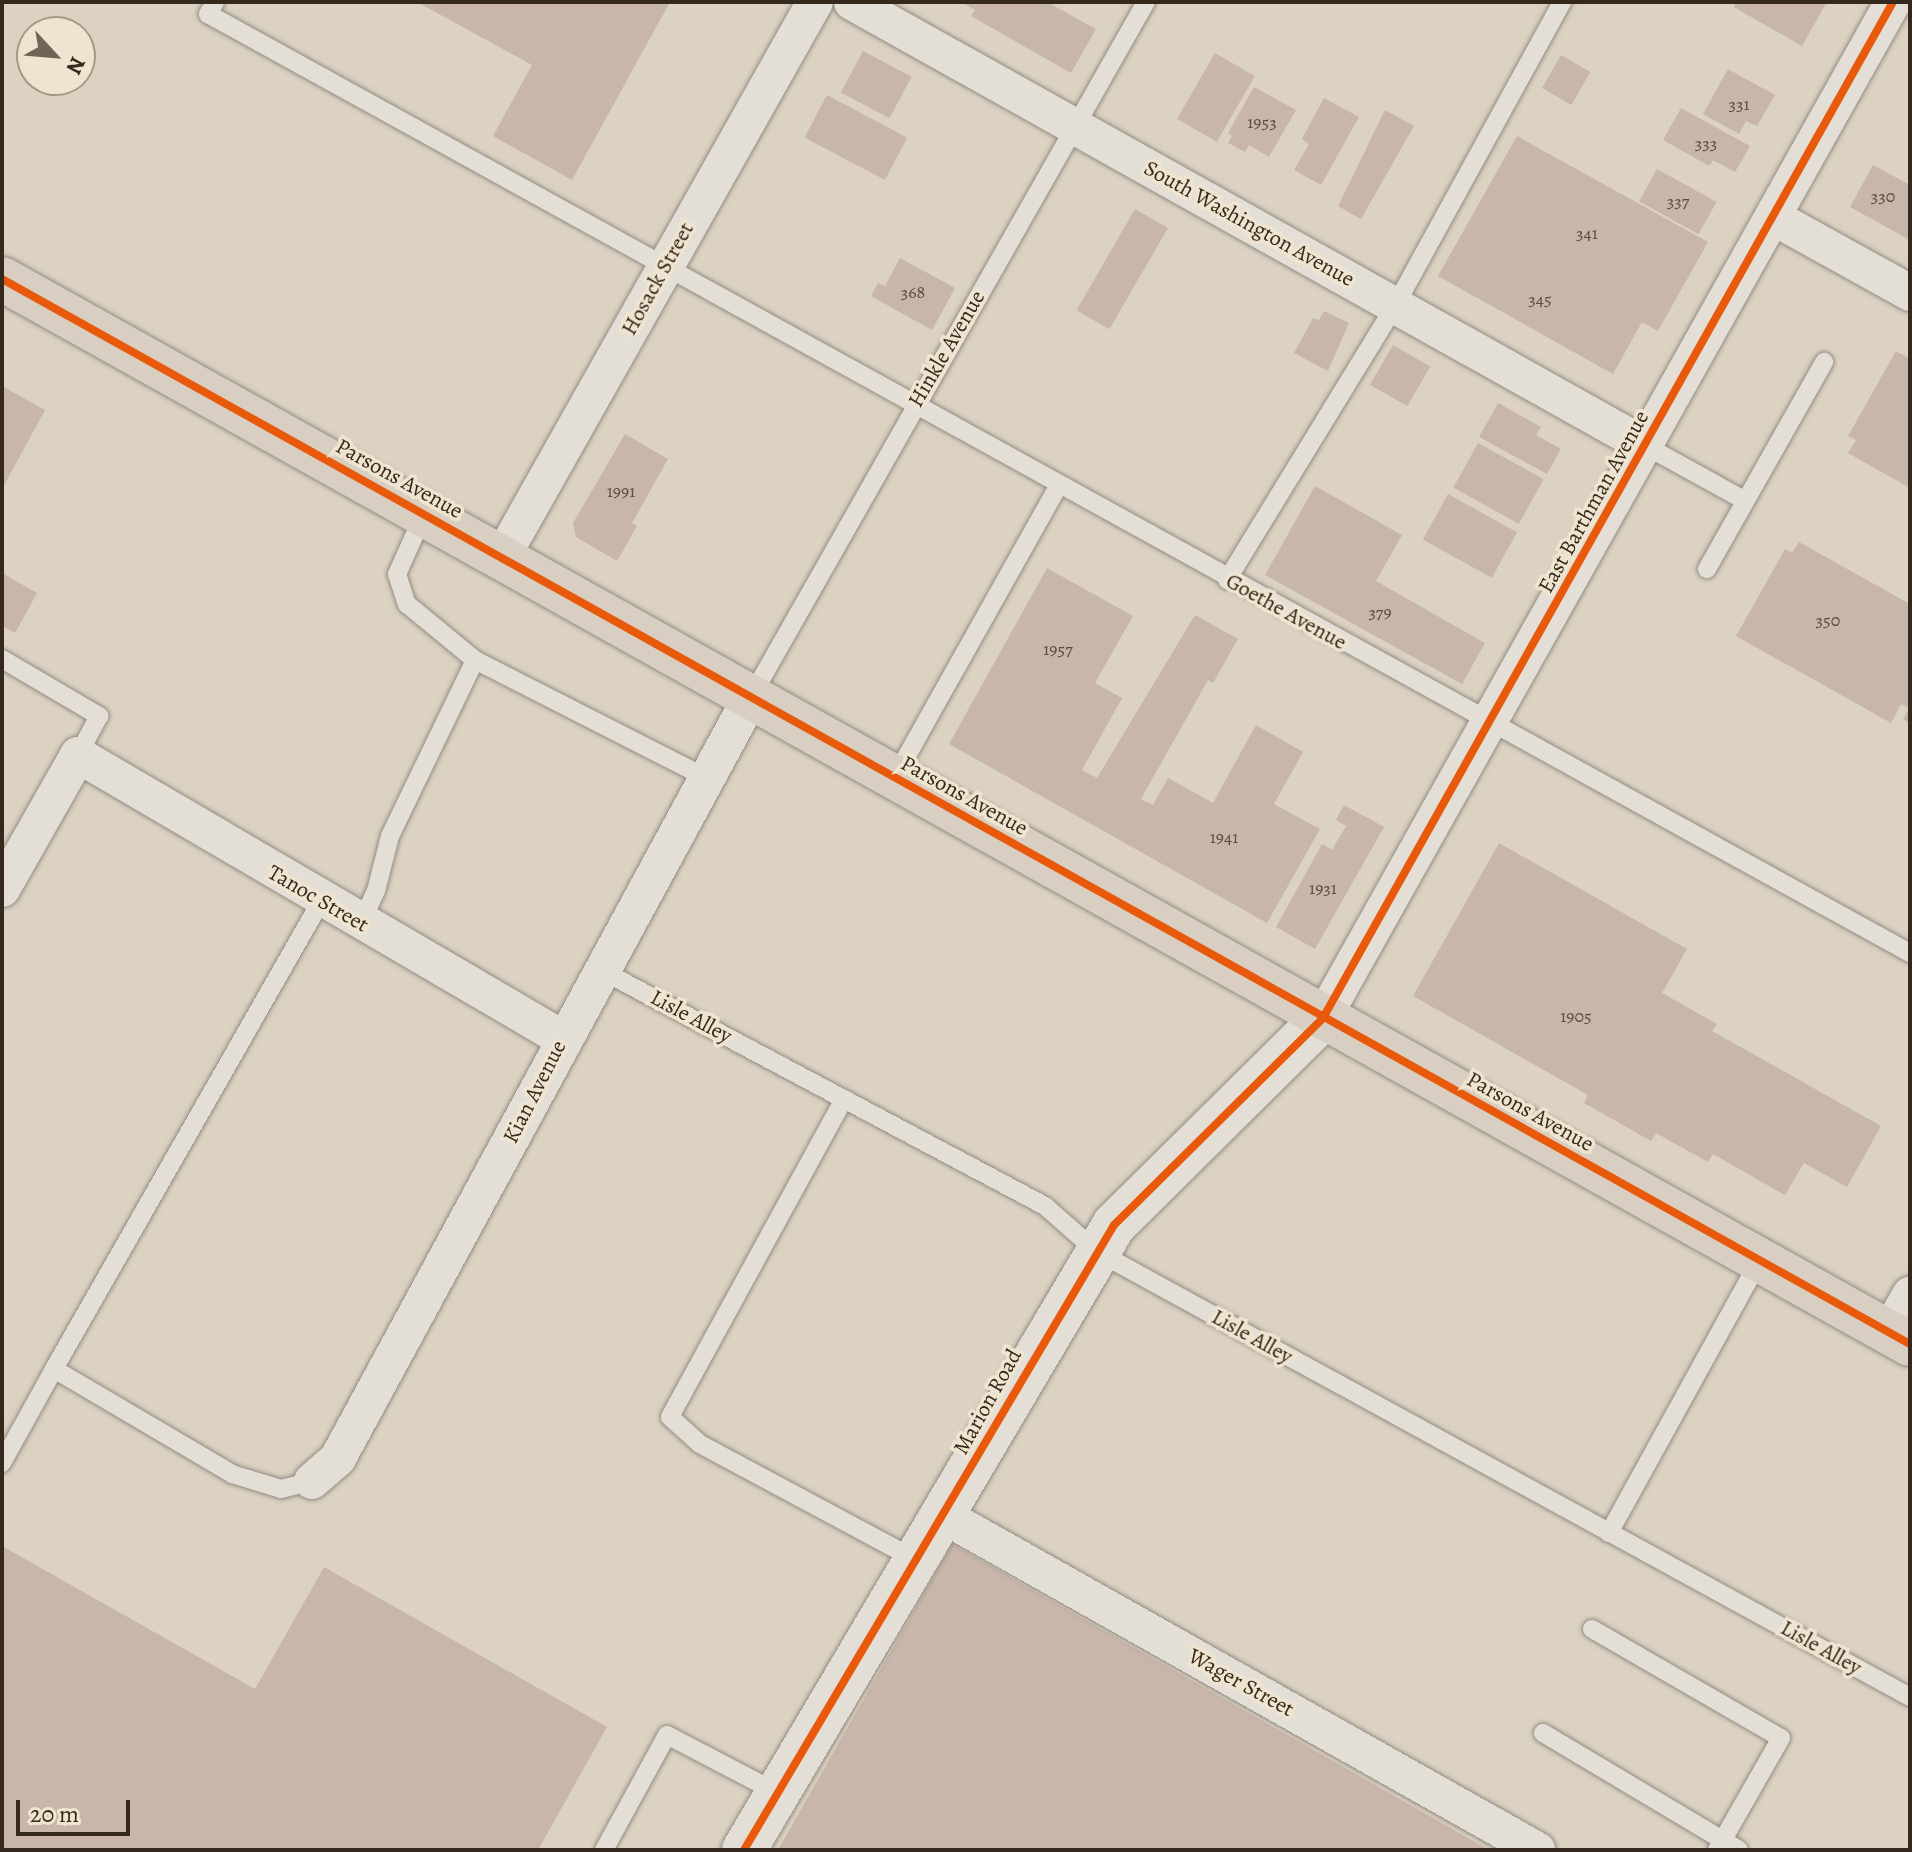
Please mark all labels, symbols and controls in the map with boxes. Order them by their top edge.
north arrow [16,16,96,96]
text: N [59,52,93,79]
house number: 331 [1728,93,1750,115]
house number: 1953 [1247,111,1277,133]
house number: 333 [1695,132,1717,154]
street label: South Washington Avenue [1139,155,1359,293]
house number: 330 [1871,185,1895,207]
house number: 337 [1667,190,1689,212]
street label: Hosack Street [616,218,700,340]
house number: 341 [1576,222,1598,244]
house number: 368 [901,281,925,303]
street label: Hinkle Avenue [903,286,991,412]
house number: 345 [1528,288,1552,310]
street label: East Barthman Avenue [1533,406,1655,598]
street label: Parsons Avenue [331,433,467,525]
house number: 1991 [607,480,635,502]
street label: Goethe Avenue [1221,568,1351,656]
house number: 379 [1368,601,1392,623]
house number: 350 [1816,609,1840,631]
house number: 1957 [1043,638,1073,660]
street label: Parsons Avenue [896,750,1032,842]
house number: 1941 [1210,826,1238,848]
street label: Tanoc Street [263,860,373,938]
house number: 1931 [1309,877,1337,899]
street label: Lisle Alley [646,985,736,1049]
house number: 1905 [1560,1005,1592,1027]
street label: Kian Avenue [498,1036,572,1148]
street label: Parsons Avenue [1462,1066,1598,1158]
street label: Lisle Alley [1207,1304,1297,1370]
street label: Marion Road [948,1345,1028,1459]
street label: Lisle Alley [1776,1615,1866,1681]
street label: Wager Street [1184,1643,1298,1723]
scale bar [20,1784,134,1834]
text: 20 m [30,1798,79,1830]

